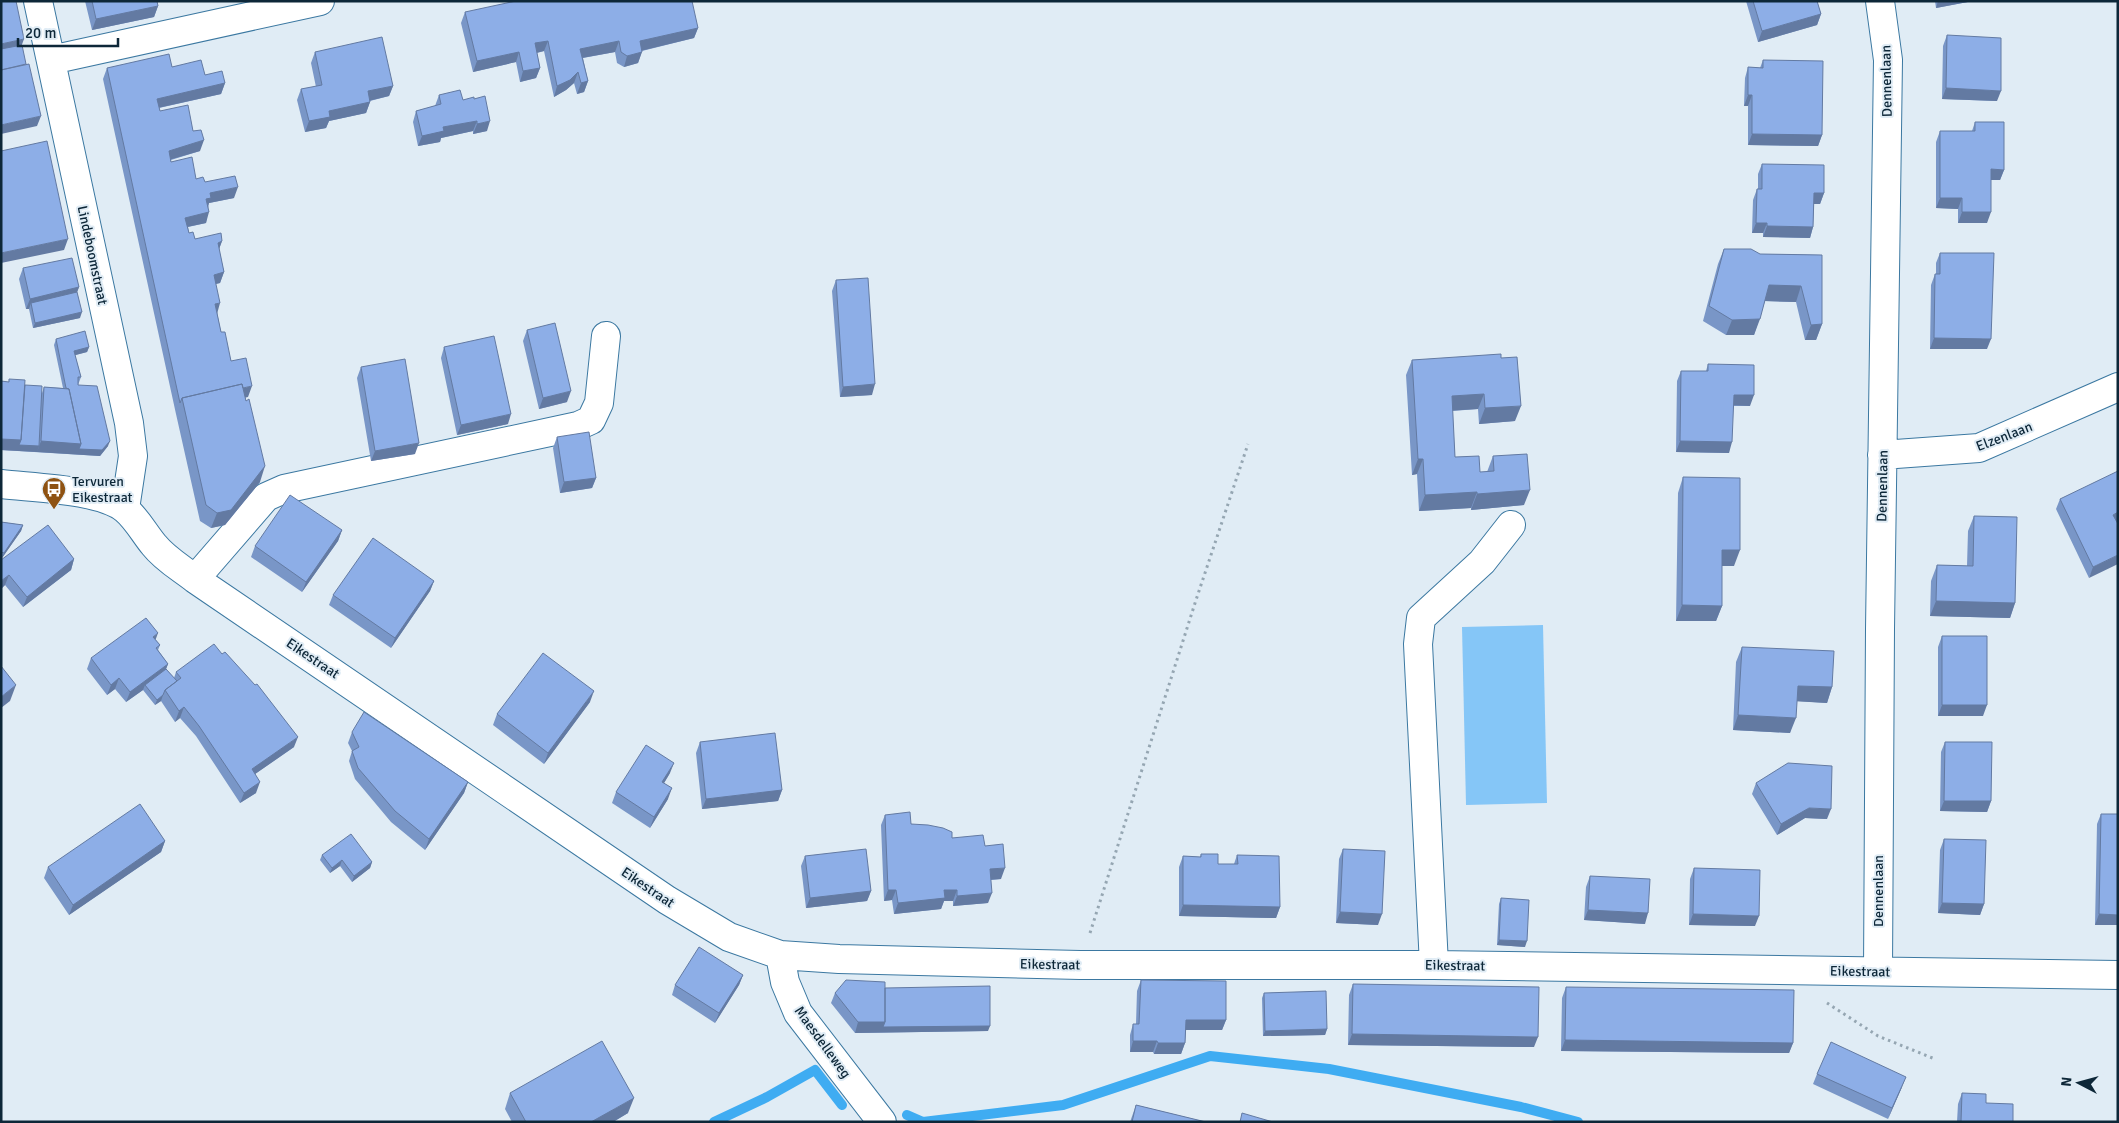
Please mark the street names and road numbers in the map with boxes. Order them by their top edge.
street label: Dennenlaan [1877,45,1896,117]
street label: Lindeboomstraat [74,204,111,306]
street label: Elzenlaan [1974,418,2035,455]
street label: Dennenlaan [1873,450,1892,522]
street label: Eikestraat [283,634,343,682]
street label: Dennenlaan [1870,855,1887,927]
street label: Eikestraat [618,863,678,911]
street label: Eikestraat [1020,955,1080,974]
street label: Eikestraat [1425,956,1485,975]
street label: Eikestraat [1830,962,1890,981]
street label: Maesdelleweg [791,1003,854,1082]

